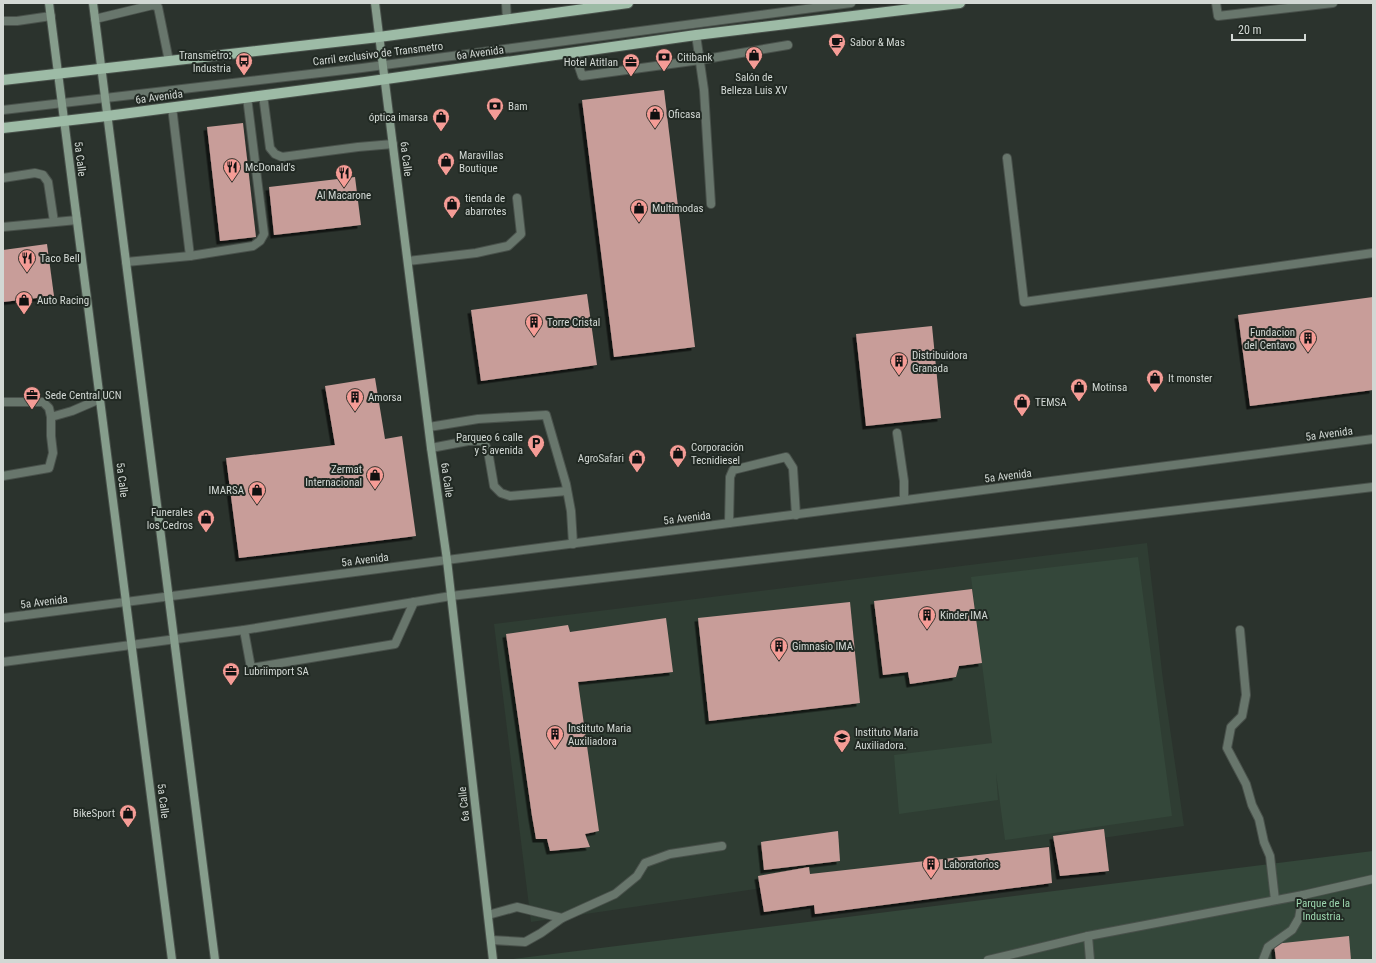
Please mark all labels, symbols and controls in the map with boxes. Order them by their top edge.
scale bar [1232,16,1305,42]
text: 20 m [1238,23,1262,37]
cafe icon: Sabor & Mas [827,32,847,57]
place label: Sabor & Mas [850,36,905,49]
street label: Carril exclusivo de Transmetro [312,39,444,68]
street label: 6a Avenida [455,43,505,63]
shop icon: Salón de Belleza Luis XV [744,45,764,70]
bank icon: Citibank [654,47,674,72]
place label: Transmetro: Industria [179,49,231,75]
bus stop icon: Transmetro: Industria [234,51,254,76]
place label: Citibank [677,51,713,64]
office icon: Hotel Atitlan [621,52,641,77]
place label: Hotel Atitlan [564,56,618,69]
place label: Salón de Belleza Luis XV [721,71,787,97]
street label: 6a Avenida [134,87,184,107]
bank icon: Bam [485,96,505,121]
place label: Bam [508,100,528,113]
shop icon: Oficasa [645,104,665,129]
shop icon: óptica imarsa [431,107,451,132]
place label: Oficasa [668,108,701,121]
place label: óptica imarsa [369,111,428,124]
street label: 5a Calle [71,141,89,177]
street label: 6a Calle [397,141,415,177]
place label: Maravillas Boutique [459,149,503,175]
shop icon: Maravillas Boutique [436,151,456,176]
restaurant icon: McDonald's [222,157,242,182]
place label: McDonald's [245,161,295,174]
restaurant icon: Al Macarone [334,163,354,188]
place label: Al Macarone [317,189,371,202]
place label: tienda de abarrotes [465,192,507,218]
shop icon: tienda de abarrotes [442,194,462,219]
shop icon: Multimodas [629,198,649,223]
place label: Multimodas [652,202,703,215]
restaurant icon: Taco Bell [17,248,37,273]
place label: Taco Bell [40,252,80,265]
shop icon: Auto Racing [14,290,34,315]
place label: Auto Racing [37,294,89,307]
building icon: Torre Cristal [524,312,544,337]
place label: Torre Cristal [547,316,600,329]
place label: Fundacion del Centavo [1244,326,1295,352]
building icon: Fundacion del Centavo [1298,328,1318,353]
place label: Distribuidora Granada [912,349,968,375]
building icon: Distribuidora Granada [889,351,909,376]
shop icon: It monster [1145,368,1165,393]
place label: It monster [1168,372,1213,385]
shop icon: Motinsa [1069,377,1089,402]
place label: Motinsa [1092,381,1127,394]
office icon: Sede Central UCN [22,385,42,410]
building icon: Amorsa [345,387,365,412]
place label: Sede Central UCN [45,389,122,402]
place label: Amorsa [368,391,402,404]
shop icon: TEMSA [1012,392,1032,417]
place label: TEMSA [1035,396,1067,409]
street label: 5a Avenida [1304,424,1354,444]
place label: Parqueo 6 calle y 5 avenida [456,431,523,457]
parking icon: Parqueo 6 calle y 5 avenida [526,433,546,458]
place label: Corporación Tecnidiesel [691,441,744,467]
shop icon: Corporación Tecnidiesel [668,443,688,468]
shop icon: AgroSafari [627,448,647,473]
place label: AgroSafari [578,452,624,465]
street label: 5a Calle [113,462,131,498]
street label: 6a Calle [438,462,456,498]
place label: Zermat Internacional [305,463,362,489]
shop icon: Zermat Internacional [365,465,385,490]
street label: 5a Avenida [984,467,1032,485]
shop icon: IMARSA [247,480,267,505]
place label: IMARSA [209,484,245,497]
place label: Funerales los Cedros [147,506,193,532]
shop icon: Funerales los Cedros [196,508,216,533]
street label: 5a Avenida [663,509,711,527]
street label: 5a Avenida [341,551,389,569]
street label: 5a Avenida [20,593,68,611]
building icon: Kinder IMA [917,605,937,630]
place label: Kinder IMA [940,609,988,622]
building icon: Gimnasio IMA [769,636,789,661]
place label: Gimnasio IMA [792,640,854,653]
office icon: Lubriimport SA [221,661,241,686]
place label: Lubriimport SA [244,665,309,678]
place label: Instituto Maria Auxiliadora [568,722,631,748]
building icon: Instituto Maria Auxiliadora [545,724,565,749]
place label: Instituto Maria Auxiliadora. [855,726,918,752]
school or university icon: Instituto Maria Auxiliadora. [832,728,852,753]
street label: 5a Calle [154,783,172,819]
street label: 6a Calle [456,786,472,822]
shop icon: BikeSport [118,803,138,828]
place label: BikeSport [73,807,115,820]
building icon: Laboratorios [921,854,941,879]
place label: Laboratorios [944,858,999,871]
park label: Parque de la Industria. [1296,897,1350,923]

